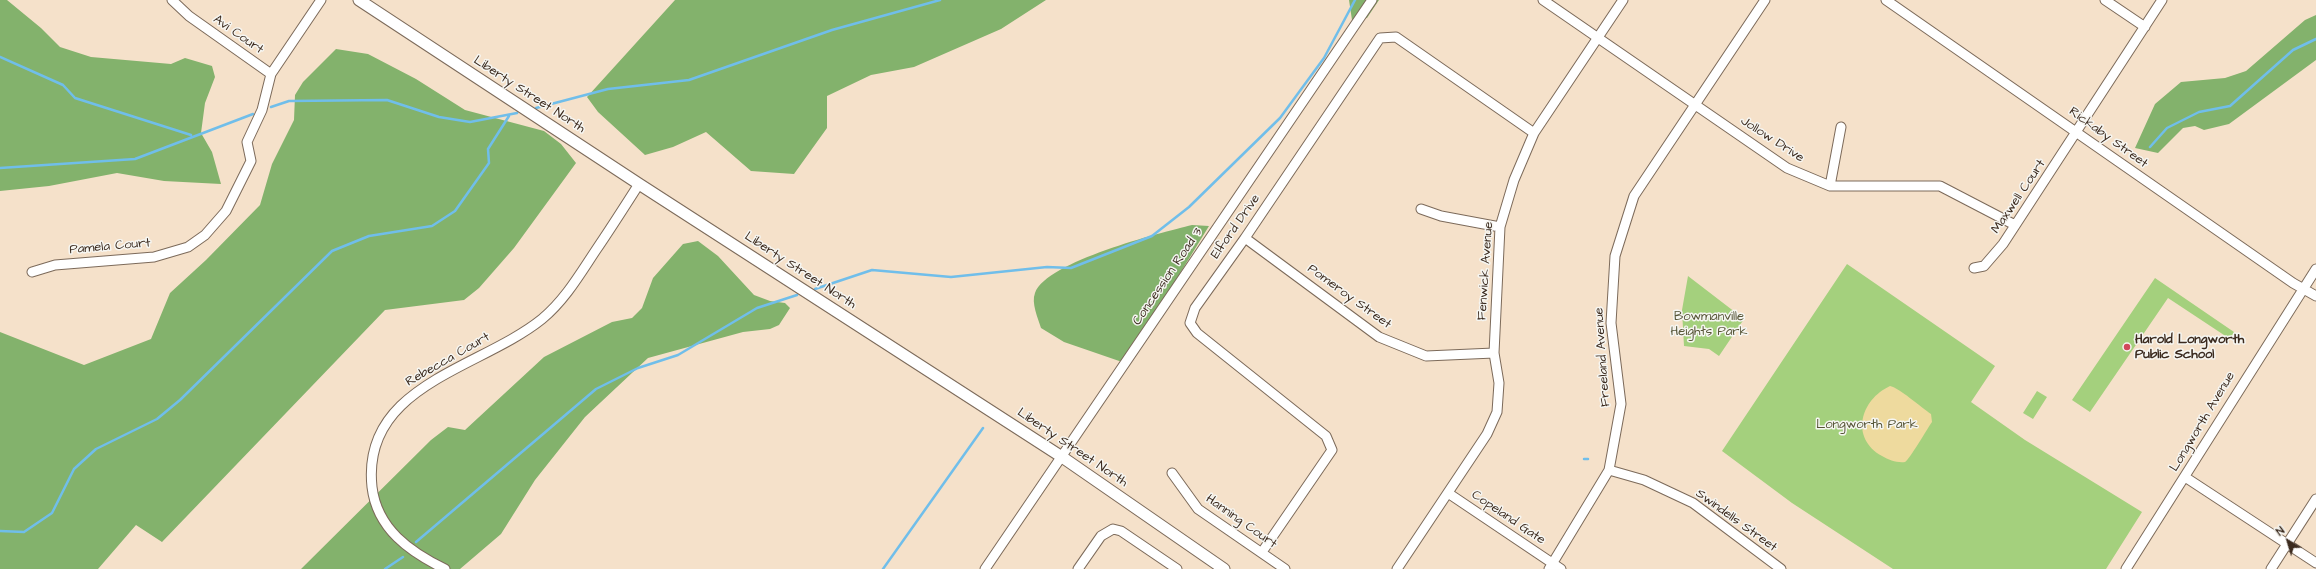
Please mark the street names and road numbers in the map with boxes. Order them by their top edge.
street label: Avi Court [210,12,266,58]
street label: Liberty Street North [470,53,588,137]
street label: Rickaby Street [2065,104,2151,172]
street label: Jollow Drive [1737,114,1807,166]
street label: Maxwell Court [1989,157,2049,237]
street label: Elford Drive [1208,192,1264,262]
street label: Fenwick Avenue [1475,221,1497,321]
street label: Concession Road 3 [1130,225,1206,329]
street label: Liberty Street North [741,229,859,313]
street label: Pamela Court [69,236,151,258]
street label: Pomeroy Street [1304,261,1394,333]
street label: Freeland Avenue [1592,307,1614,407]
street label: Rebecca Court [403,330,493,390]
street label: Longworth Avenue [2167,369,2239,475]
street label: Liberty Street North [1014,405,1130,491]
street label: Swindells Street [1692,486,1780,556]
street label: Copeland Gate [1468,488,1548,548]
street label: Hanning Court [1202,492,1280,552]

